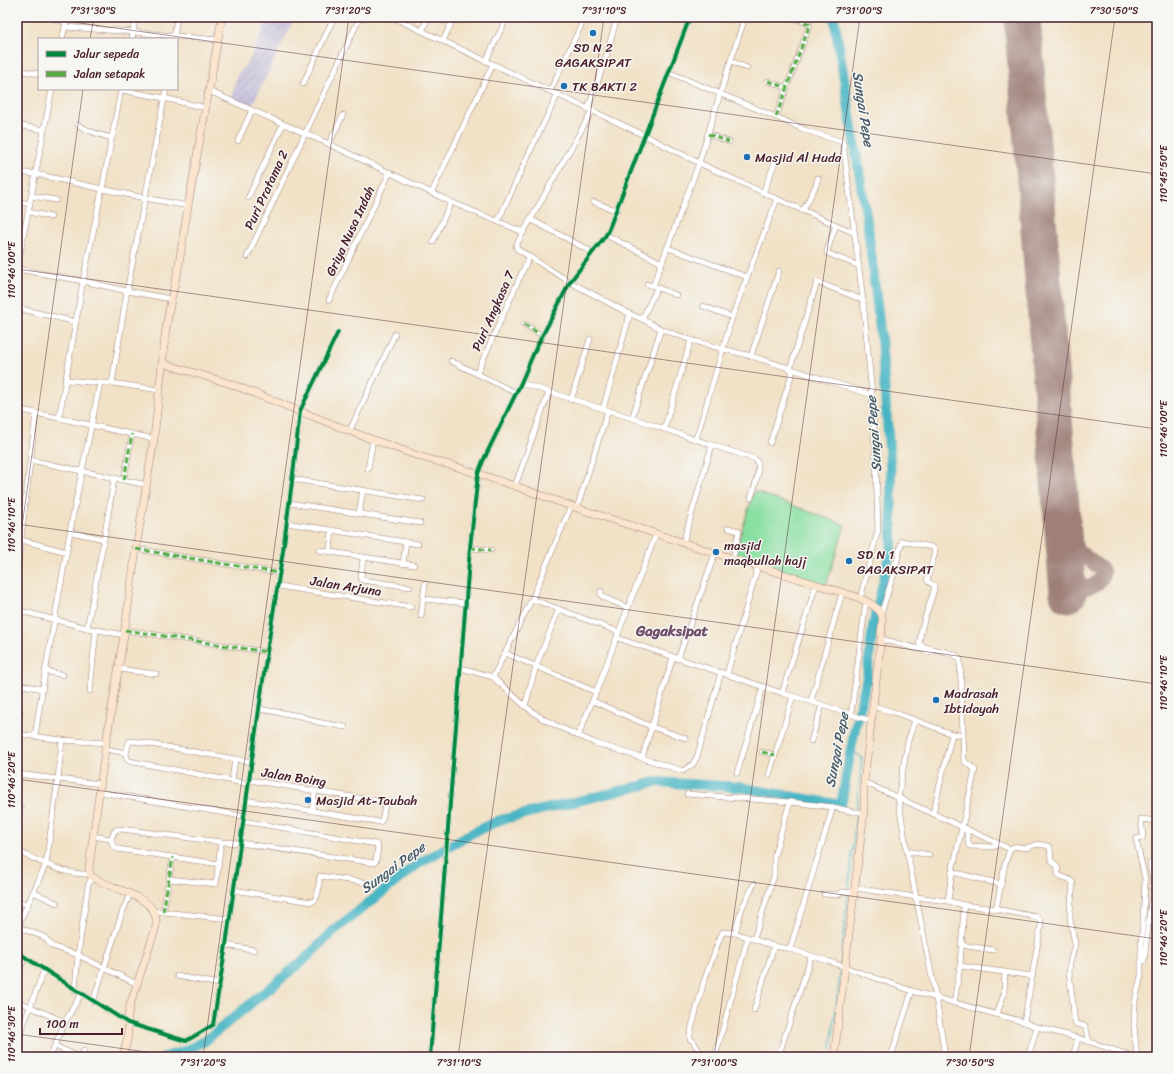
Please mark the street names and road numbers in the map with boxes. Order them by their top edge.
street label: Puri Pratama 2 [237,146,295,234]
street label: Griya Nusa Indah [319,182,381,280]
street label: Puri Angkasa 7 [465,266,522,355]
street label: Jalan Arjuna [308,569,384,603]
street label: Jalan Boing [259,760,328,794]

